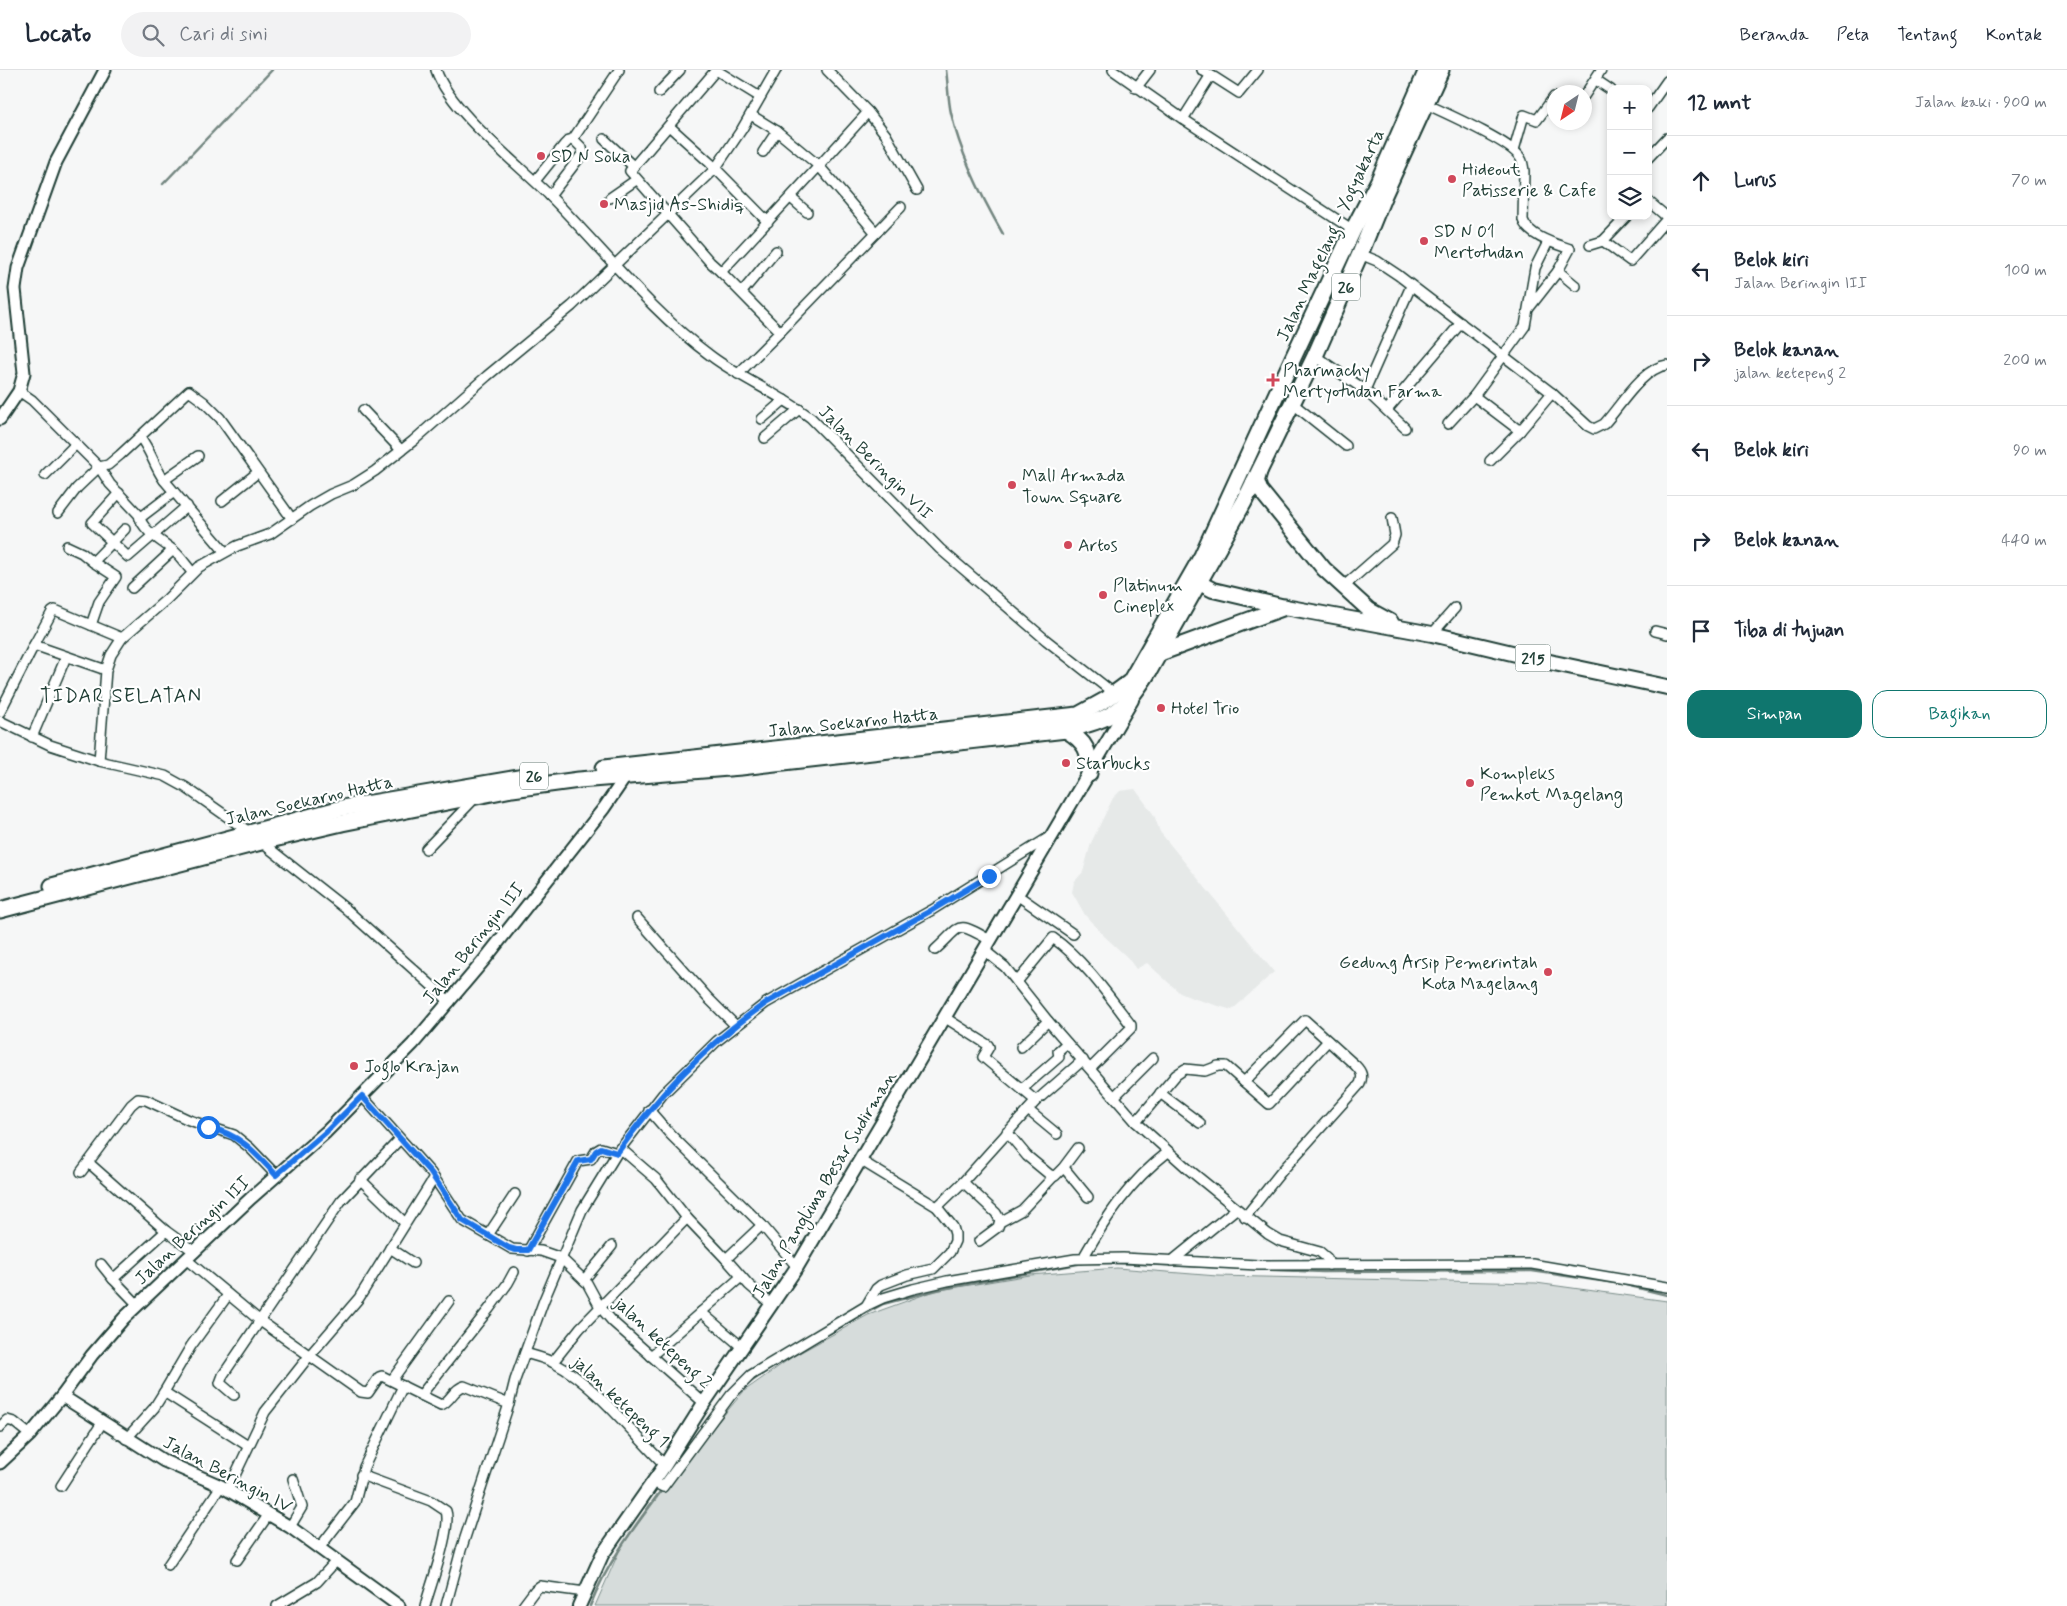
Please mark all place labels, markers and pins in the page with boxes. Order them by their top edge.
place label: SD N Soka [551,145,631,169]
marker: SD N Soka [535,150,547,162]
place label: Hideout Patisserie & Cafe [1462,158,1596,203]
marker: Hideout Patisserie & Cafe [1446,173,1458,185]
place label: Masjid As-Shidiq [614,193,744,217]
marker: Masjid As-Shidiq [598,198,610,210]
place label: SD N 01 Mertotudan [1434,220,1524,265]
marker: SD N 01 Mertotudan [1418,235,1430,247]
place label: Pharmachy Mertyotudan Farma [1283,359,1442,404]
marker: Pharmachy Mertyotudan Farma [1267,374,1279,386]
place label: Mall Armada Town Square [1022,464,1125,509]
marker: Mall Armada Town Square [1006,479,1018,491]
place label: Artos [1078,534,1118,558]
marker: Artos [1062,539,1074,551]
place label: Platinum Cineplex [1113,574,1183,619]
marker: Platinum Cineplex [1097,589,1109,601]
place label: Hotel Trio [1171,697,1239,721]
marker: Hotel Trio [1155,702,1167,714]
place label: Starbucks [1076,752,1150,776]
marker: Starbucks [1060,757,1072,769]
place label: Kompleks Pemkot Magelang [1480,762,1623,808]
marker: Kompleks Pemkot Magelang [1464,777,1476,789]
place label: Gedung Arsip Pemerintah Kota Magelang [1339,951,1538,996]
marker: Gedung Arsip Pemerintah Kota Magelang [1542,966,1554,978]
place label: Joglo Krajan [364,1055,459,1081]
marker: Joglo Krajan [348,1060,360,1072]

